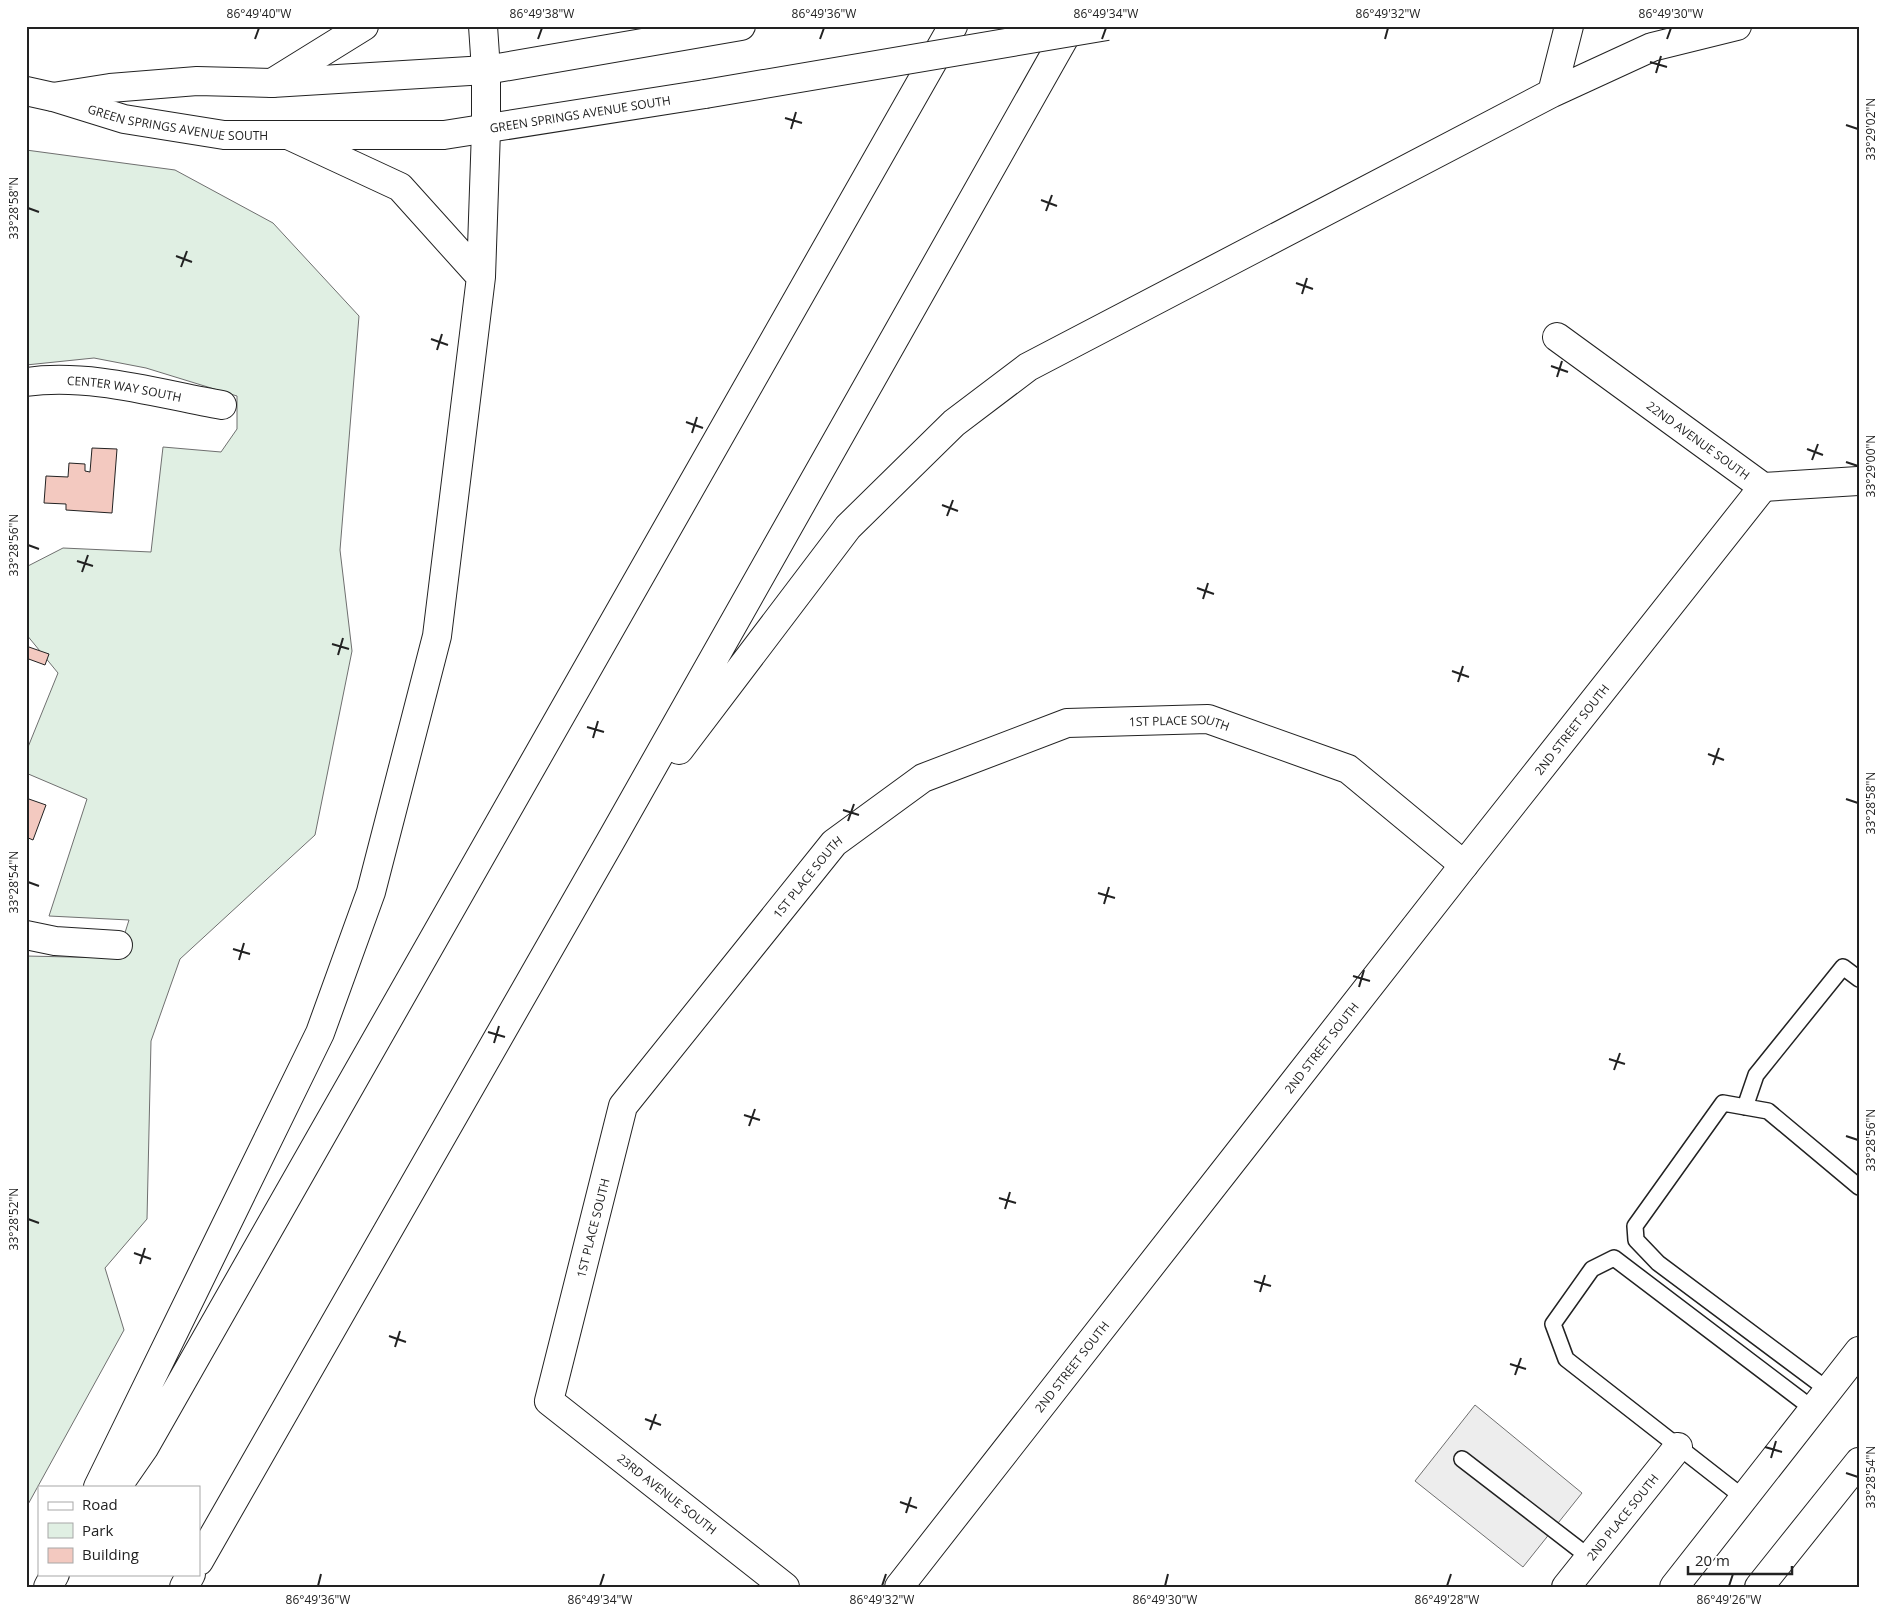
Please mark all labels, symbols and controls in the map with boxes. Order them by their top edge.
text: 86°49'40"W [227,5,291,22]
text: 86°49'38"W [510,5,574,22]
text: 86°49'36"W [792,5,856,22]
text: 86°49'34"W [1074,5,1138,22]
text: 86°49'32"W [1356,5,1420,22]
text: 86°49'30"W [1639,5,1703,22]
street label: GREEN SPRINGS AVENUE SOUTH [488,91,672,136]
text: 33°29'02"N [1862,98,1879,160]
street label: GREEN SPRINGS AVENUE SOUTH [86,100,268,144]
text: 33°28'58"N [5,177,22,239]
street label: CENTER WAY SOUTH [67,371,183,405]
street label: 22ND AVENUE SOUTH [1643,397,1754,483]
text: 33°29'00"N [1862,435,1879,497]
text: 33°28'56"N [5,514,22,576]
street label: 2ND STREET SOUTH [1530,680,1613,778]
street label: 1ST PLACE SOUTH [1129,710,1232,735]
text: 33°28'58"N [1862,772,1879,834]
street label: 1ST PLACE SOUTH [769,831,846,921]
text: 33°28'54"N [5,851,22,913]
street label: 2ND STREET SOUTH [1280,998,1362,1097]
text: 33°28'56"N [1862,1109,1879,1171]
street label: 1ST PLACE SOUTH [572,1176,613,1279]
text: 33°28'52"N [5,1188,22,1250]
street label: 2ND STREET SOUTH [1030,1317,1113,1416]
text: 33°28'54"N [1862,1446,1879,1508]
street label: 23RD AVENUE SOUTH [614,1450,720,1538]
street label: 2ND PLACE SOUTH [1582,1470,1662,1564]
legend [38,1486,200,1576]
text: Road [82,1494,118,1514]
text: Park [82,1520,113,1540]
scale bar [1688,1543,1791,1575]
text: Building [82,1544,139,1564]
text: 20 m [1695,1550,1730,1570]
text: 86°49'36"W [286,1591,350,1608]
text: 86°49'34"W [568,1591,632,1608]
text: 86°49'32"W [850,1591,914,1608]
text: 86°49'30"W [1133,1591,1197,1608]
text: 86°49'28"W [1415,1591,1479,1608]
text: 86°49'26"W [1697,1591,1761,1608]

